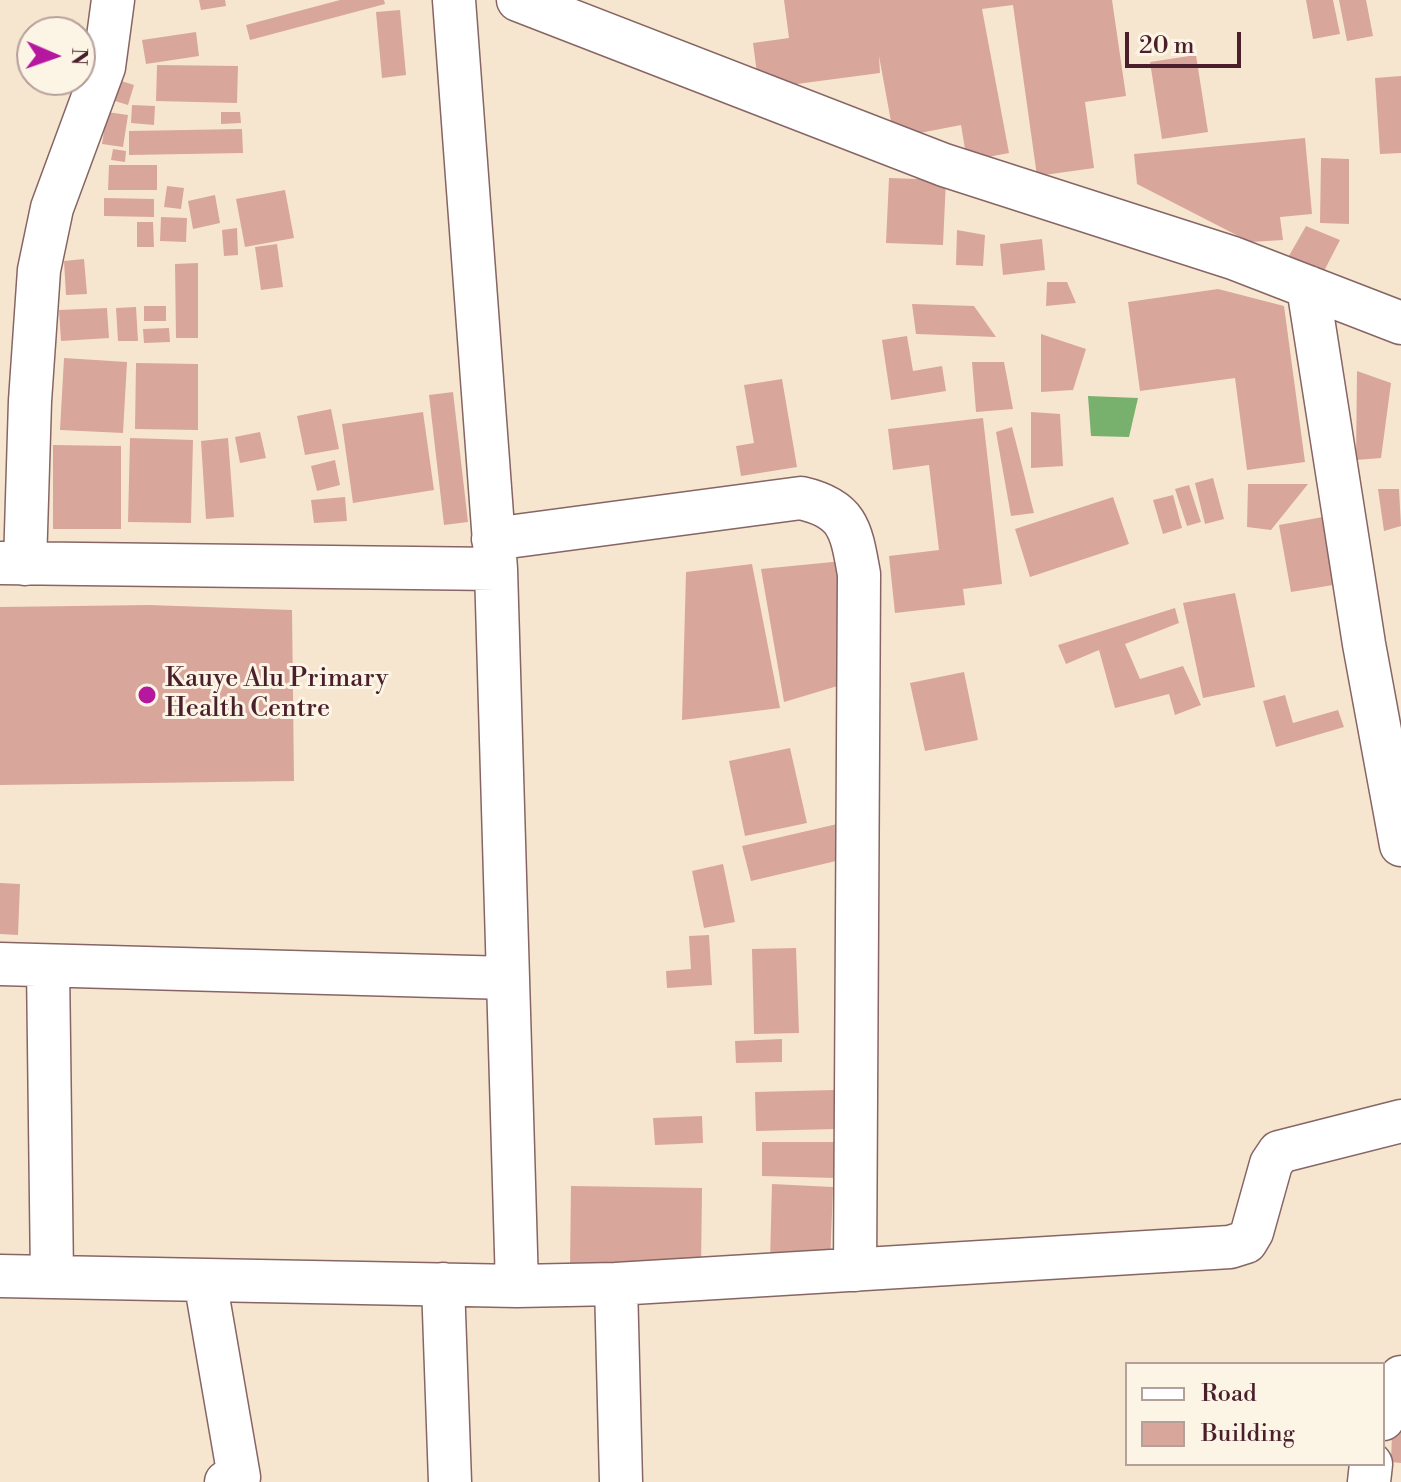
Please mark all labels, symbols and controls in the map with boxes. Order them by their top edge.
north arrow [16,16,96,96]
scale bar [1129,16,1245,66]
text: 20 m [1139,31,1195,61]
text: N [65,48,92,66]
place label: Kauye Alu Primary Health Centre [165,664,388,726]
marker: Kauye Alu Primary Health Centre [136,684,158,706]
legend [1125,1362,1385,1466]
text: Road [1201,1379,1257,1409]
text: Building [1201,1419,1295,1449]

